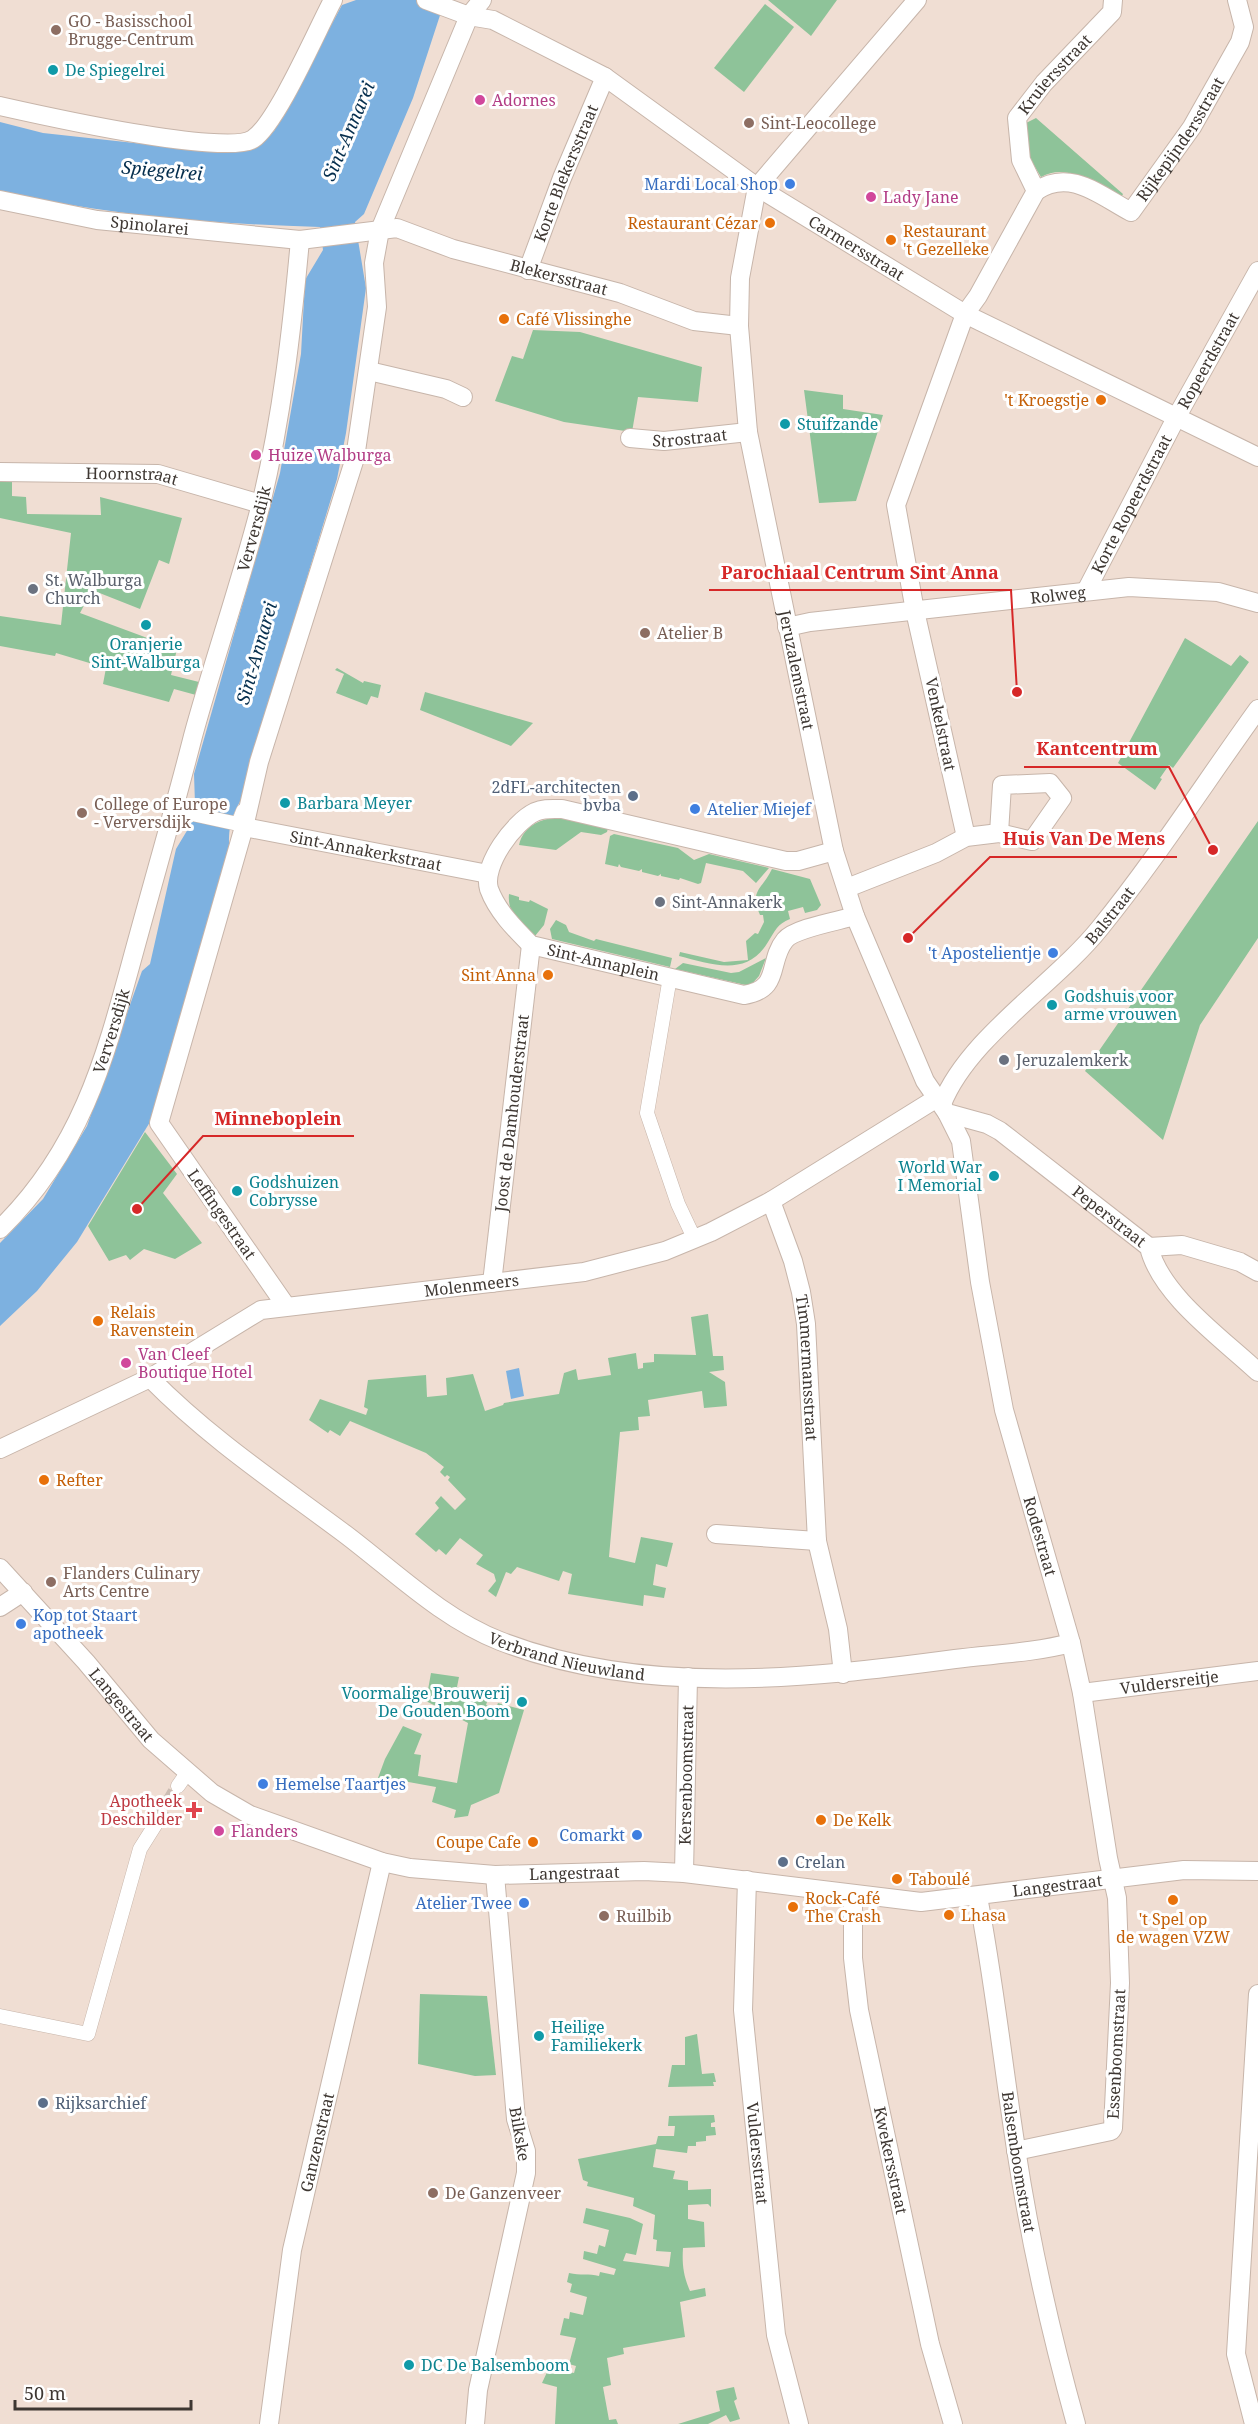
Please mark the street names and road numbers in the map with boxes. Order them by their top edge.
street label: Kruiersstraat [1013,29,1097,119]
street label: Rijkepijndersstraat [1131,73,1229,206]
street label: Korte Blekersstraat [528,101,603,245]
street label: Spinolarei [110,210,190,240]
street label: Carmersstraat [804,210,909,286]
street label: Blekersstraat [508,253,610,300]
street label: Ropeerdstraat [1172,308,1244,413]
street label: Strostraat [652,423,728,452]
street label: Korte Ropeerdstraat [1086,430,1177,577]
street label: Hoornstraat [85,462,181,490]
street label: Verversdijk [232,483,276,574]
street label: Rolweg [1029,581,1087,609]
street label: Jeruzalemstraat [774,607,820,732]
street label: Venkelstraat [920,675,962,773]
street label: Sint-Annakerkstraat [288,825,444,876]
street label: Balstraat [1080,882,1140,949]
street label: Sint-Annaplein [545,938,662,986]
street label: Verversdijk [88,985,135,1076]
street label: Joost de Damhouderstraat [489,1013,534,1214]
street label: Leffingestraat [183,1164,262,1264]
street label: Peperstraat [1068,1180,1151,1252]
street label: Molenmeers [423,1269,520,1302]
street label: Timmermansstraat [791,1293,823,1442]
street label: Rodestraat [1018,1494,1062,1579]
street label: Verbrand Nieuwland [485,1627,646,1686]
street label: Langestraat [84,1663,159,1747]
street label: Vuldersreitje [1119,1665,1220,1699]
street label: Kersenboomstraat [674,1704,698,1845]
street label: Langestraat [529,1861,620,1885]
street label: Langestraat [1011,1869,1104,1902]
street label: Essenboomstraat [1102,1988,1130,2120]
street label: Ganzenstraat [295,2090,339,2194]
street label: Balsemboomstraat [997,2090,1041,2235]
street label: Vuldersstraat [741,2101,774,2206]
street label: Bilkske [504,2105,536,2163]
street label: Kwekersstraat [869,2105,913,2216]

